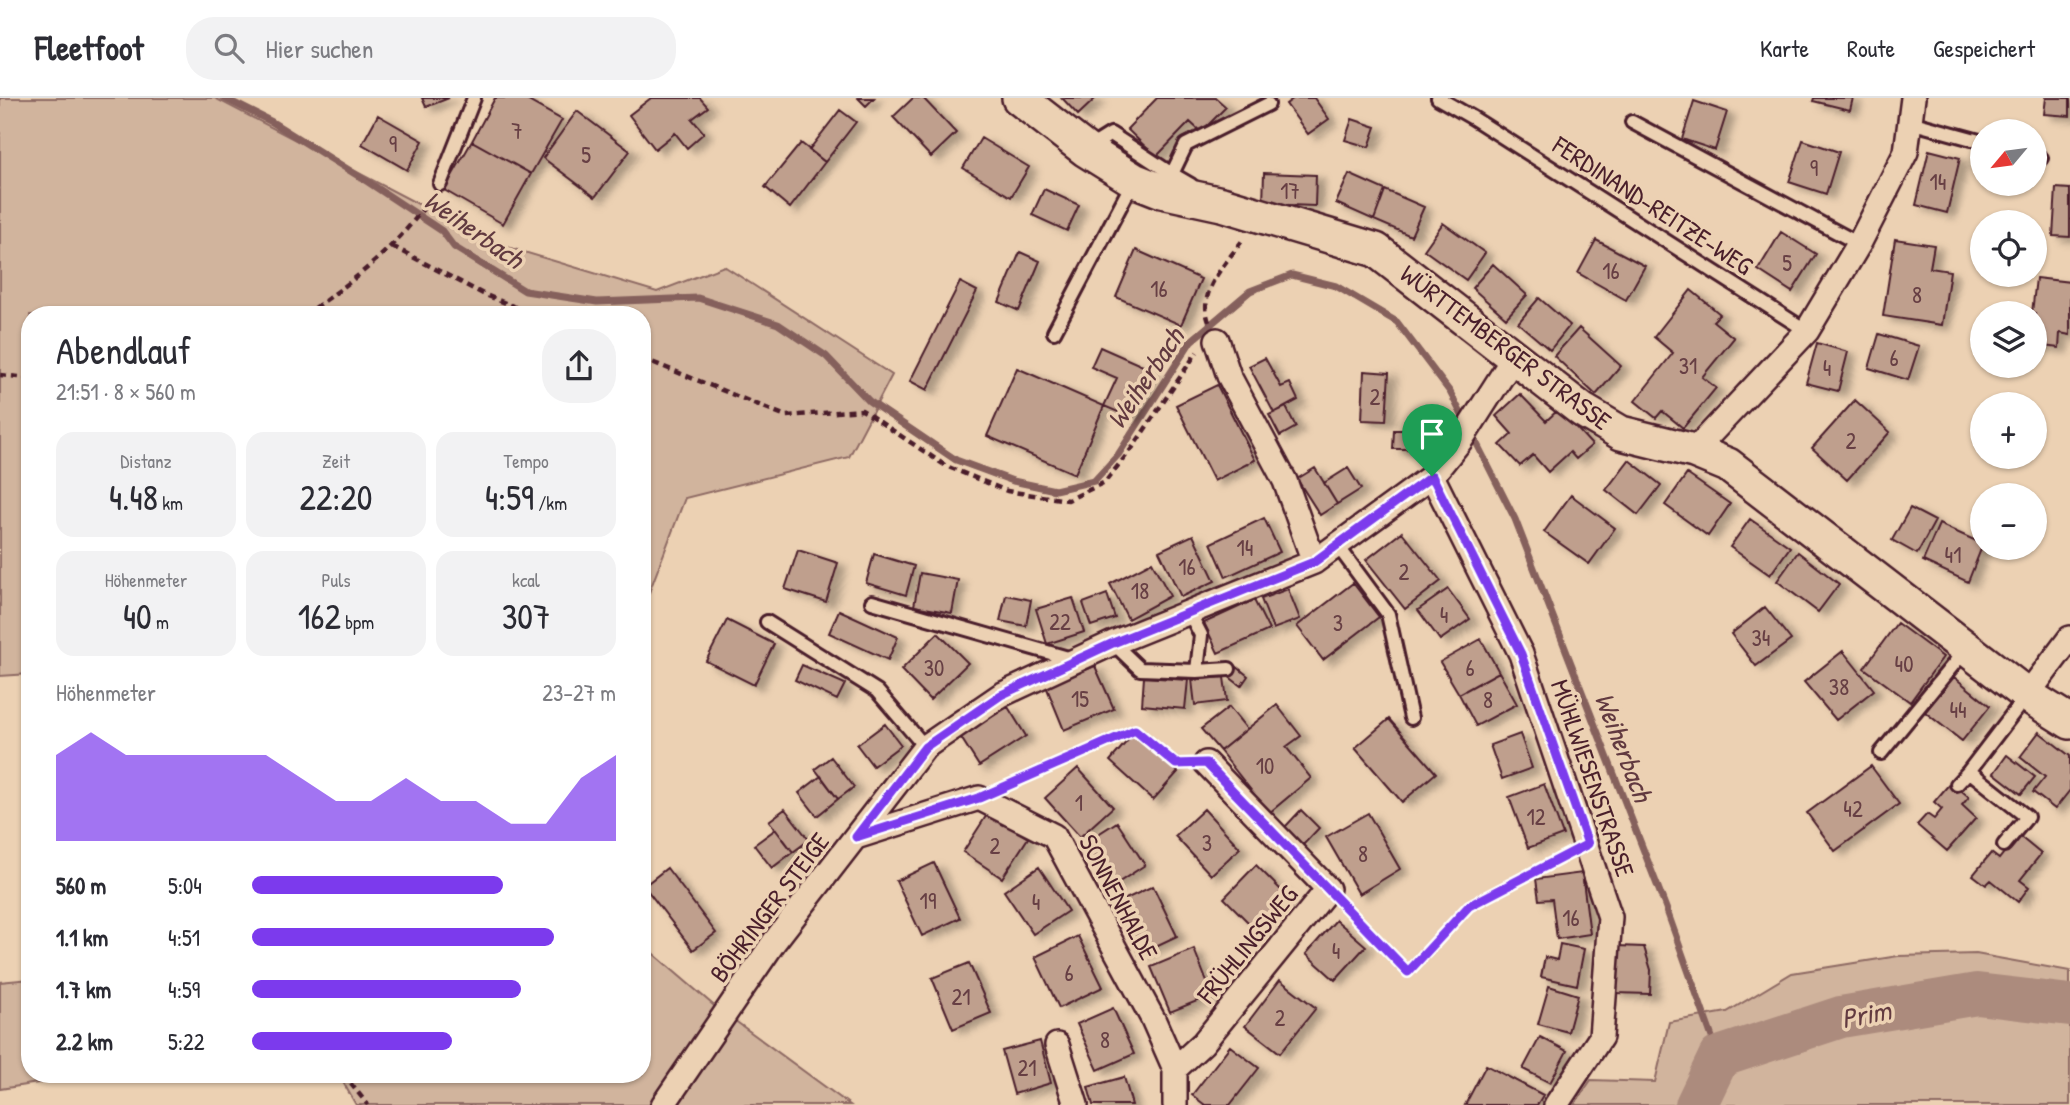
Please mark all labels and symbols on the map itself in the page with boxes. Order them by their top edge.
house number: 7 [511,115,523,146]
north arrow [1970,119,2048,196]
street label: FERDINAND-REITZE-WEG [1546,127,1760,283]
house number: 9 [389,128,397,159]
house number: 5 [581,139,591,170]
house number: 9 [1810,152,1818,183]
house number: 14 [1930,166,1946,197]
house number: 17 [1280,175,1300,206]
water label: Weiherbach [417,181,533,278]
house number: 5 [1782,247,1792,278]
house number: 16 [1602,255,1620,286]
street label: WÜRTTEMBERGER STRASSE [1393,256,1619,438]
house number: 16 [1150,273,1168,304]
house number: 8 [1912,279,1922,310]
water label: Weiherbach [1098,318,1194,436]
house number: 6 [1889,342,1899,373]
house number: 31 [1679,350,1697,381]
house number: 4 [1823,352,1831,383]
house number: 2 [1370,381,1381,412]
pin [1402,404,1462,476]
house number: 2 [1846,425,1857,456]
house number: 14 [1237,532,1253,563]
house number: 41 [1945,539,1961,570]
house number: 16 [1178,551,1196,582]
house number: 2 [1399,556,1410,587]
house number: 18 [1131,575,1149,606]
house number: 4 [1440,599,1448,630]
house number: 22 [1049,606,1071,637]
house number: 3 [1333,607,1343,638]
house number: 34 [1752,622,1770,653]
house number: 40 [1895,648,1913,679]
house number: 30 [924,652,944,683]
house number: 6 [1465,652,1475,683]
house number: 38 [1829,671,1849,702]
street label: MÜHLWIESENSTRASSE [1543,675,1643,882]
house number: 15 [1071,683,1089,714]
house number: 8 [1483,684,1493,715]
water label: Weiherbach [1586,687,1663,809]
house number: 44 [1949,694,1967,725]
house number: 10 [1256,750,1274,781]
house number: 1 [1075,787,1083,818]
house number: 42 [1843,793,1863,824]
house number: 12 [1526,801,1546,832]
street label: BÖHRINGER STEIGE [701,825,837,989]
house number: 3 [1202,827,1212,858]
street label: SONNENHALDE [1071,828,1167,966]
house number: 2 [990,830,1001,861]
house number: 8 [1358,838,1368,869]
street label: FRÜHLINGSWEG [1188,877,1306,1011]
house number: 19 [920,885,936,916]
house number: 4 [1032,886,1040,917]
house number: 16 [1562,902,1580,933]
house number: 4 [1332,935,1340,966]
house number: 6 [1064,957,1074,988]
house number: 21 [951,981,971,1012]
water label: Prim [1838,990,1895,1037]
house number: 2 [1275,1002,1286,1033]
house number: 8 [1100,1024,1110,1055]
house number: 21 [1017,1052,1037,1083]

